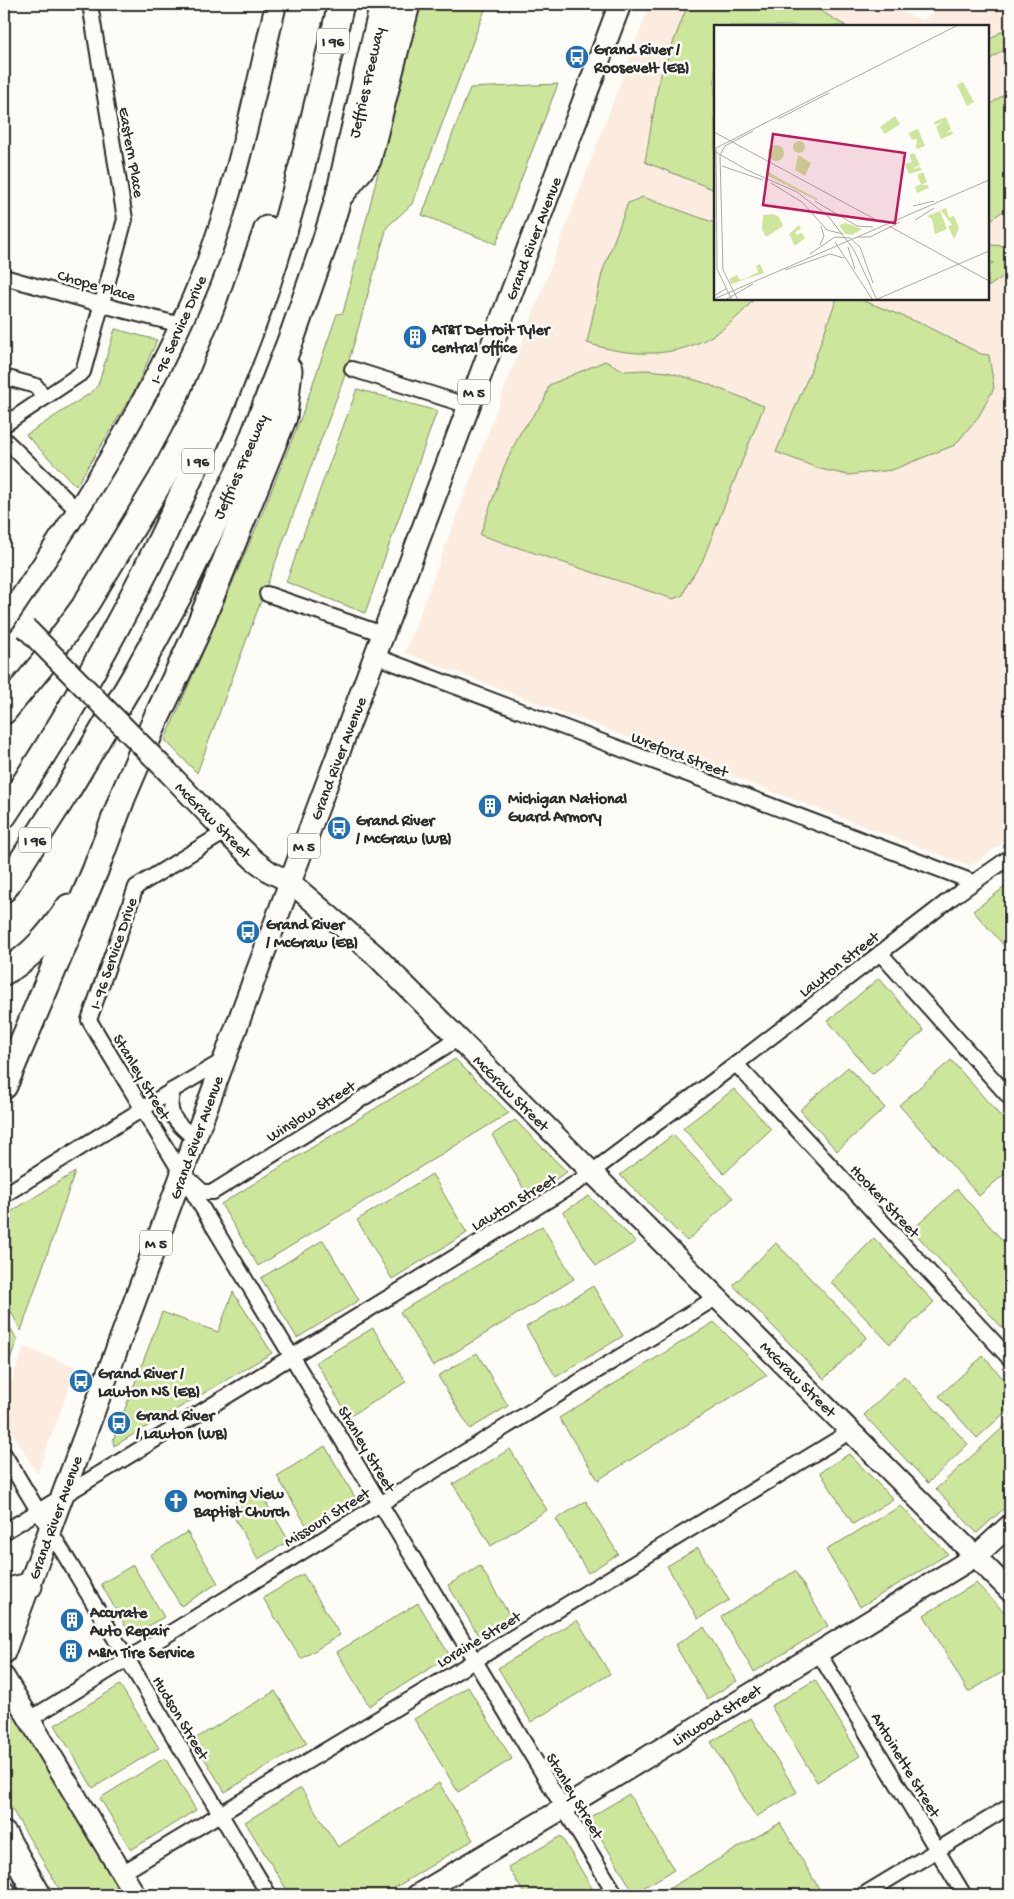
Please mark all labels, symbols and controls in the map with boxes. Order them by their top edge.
street label: Jeffries Freeway [346,25,390,140]
inset map [714,25,989,300]
road number: I 96 [317,28,349,54]
place label: Grand River / Roosevelt (EB) [593,42,690,79]
bus stop icon: Grand River / Roosevelt (EB) [564,44,590,70]
street label: Eastern Place [112,106,147,200]
street label: Grand River Avenue [503,174,568,303]
street label: Chope Place [55,267,138,308]
street label: I- 96 Service Drive [148,273,213,388]
place label: AT&T Detroit Tyler central office [431,322,552,359]
building icon: AT&T Detroit Tyler central office [402,324,428,350]
road number: M 5 [458,380,490,404]
street label: Jeffries Freeway [211,412,274,523]
road number: I 96 [182,448,214,474]
street label: Grand River Avenue [308,694,373,823]
street label: Wreford Street [628,729,731,784]
street label: McGraw Street [169,779,255,865]
place label: Michigan National Guard Armory [508,791,628,828]
building icon: Michigan National Guard Armory [477,793,503,819]
place label: Grand River / McGraw (WB) [355,813,452,850]
bus stop icon: Grand River / McGraw (WB) [326,815,352,841]
road number: I 96 [19,828,51,852]
road number: M 5 [288,834,320,858]
street label: I- 96 Service Drive [87,895,144,1012]
place label: Grand River / McGraw (EB) [265,917,358,954]
bus stop icon: Grand River / McGraw (EB) [235,919,261,945]
street label: Lawton Street [796,928,885,1003]
street label: Stanley Street [107,1032,174,1125]
street label: McGraw Street [467,1052,553,1138]
street label: Grand River Avenue [167,1073,230,1203]
street label: Winslow Street [264,1077,361,1148]
street label: Hooker Street [845,1162,923,1244]
street label: Lawton Street [469,1170,562,1237]
road number: M 5 [140,1230,172,1256]
street label: McGraw Street [754,1338,840,1424]
place label: Grand River / Lawton NS (EB) [98,1366,200,1403]
bus stop icon: Grand River / Lawton NS (EB) [68,1368,94,1394]
street label: Stanley Street [332,1404,399,1497]
place label: Grand River / Lawton (WB) [135,1408,228,1445]
bus stop icon: Grand River / Lawton (WB) [106,1410,132,1436]
street label: Grand River Avenue [26,1453,89,1583]
street label: Missouri Street [281,1484,376,1553]
place label: Morning View Baptist Church [193,1486,290,1523]
church icon: Morning View Baptist Church [163,1488,189,1514]
place label: Accurate Auto Repair [89,1605,170,1642]
building icon: Accurate Auto Repair [59,1607,85,1633]
street label: Loraine Street [434,1608,526,1673]
building icon: M&M Tire Service [58,1638,84,1664]
place label: M&M Tire Service [88,1645,195,1664]
street label: Hudson Street [147,1674,212,1765]
street label: Linwood Street [670,1681,767,1752]
street label: Antoinette Street [865,1710,944,1823]
street label: Stanley Street [540,1751,607,1844]

